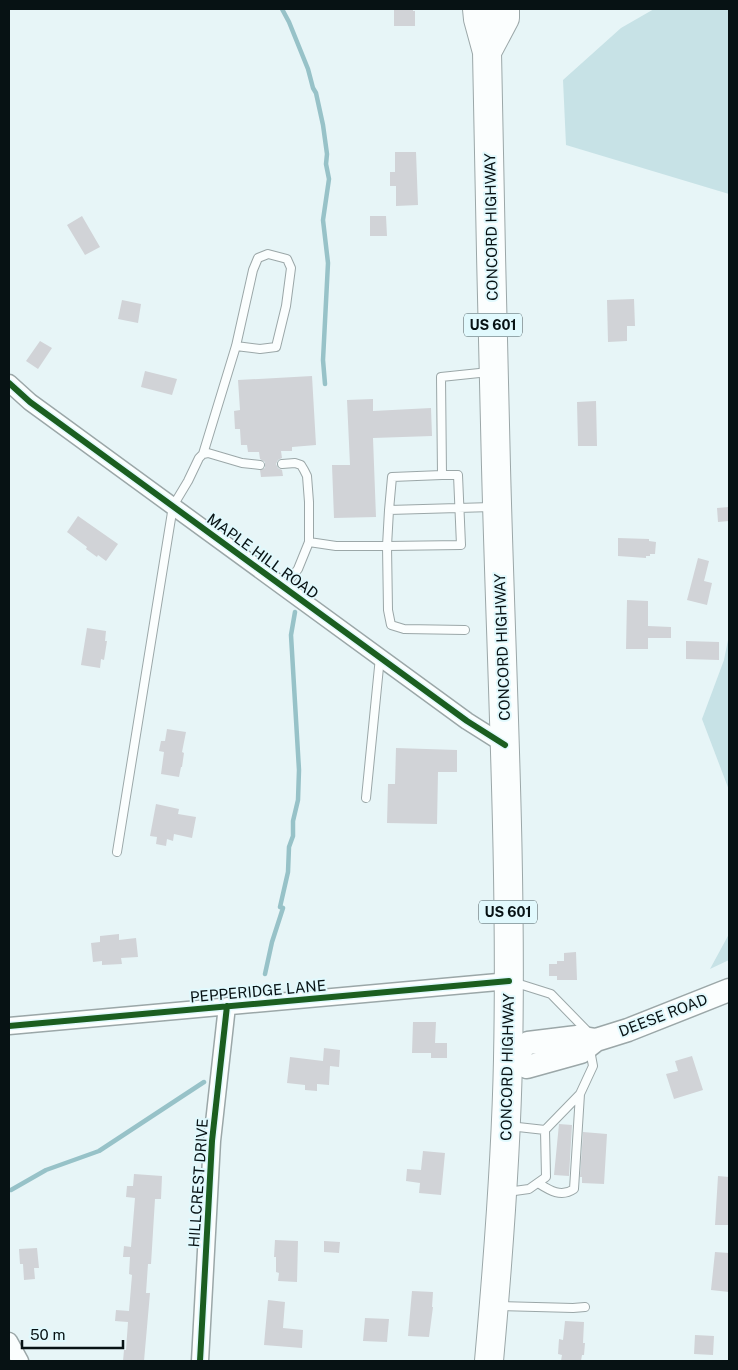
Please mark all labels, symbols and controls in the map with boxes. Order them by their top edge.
street label: CONCORD HIGHWAY [481,153,501,301]
road number: US 601 [464,314,522,336]
street label: MAPLE HILL ROAD [204,510,322,602]
street label: CONCORD HIGHWAY [491,573,513,721]
road number: US 601 [479,900,537,924]
street label: PEPPERIDGE LANE [189,977,327,1005]
street label: DEESE ROAD [616,990,710,1040]
street label: CONCORD HIGHWAY [497,993,517,1141]
street label: HILLCREST DRIVE [185,1118,211,1248]
scale bar [22,1318,124,1350]
text: 50 m [30,1326,65,1343]

